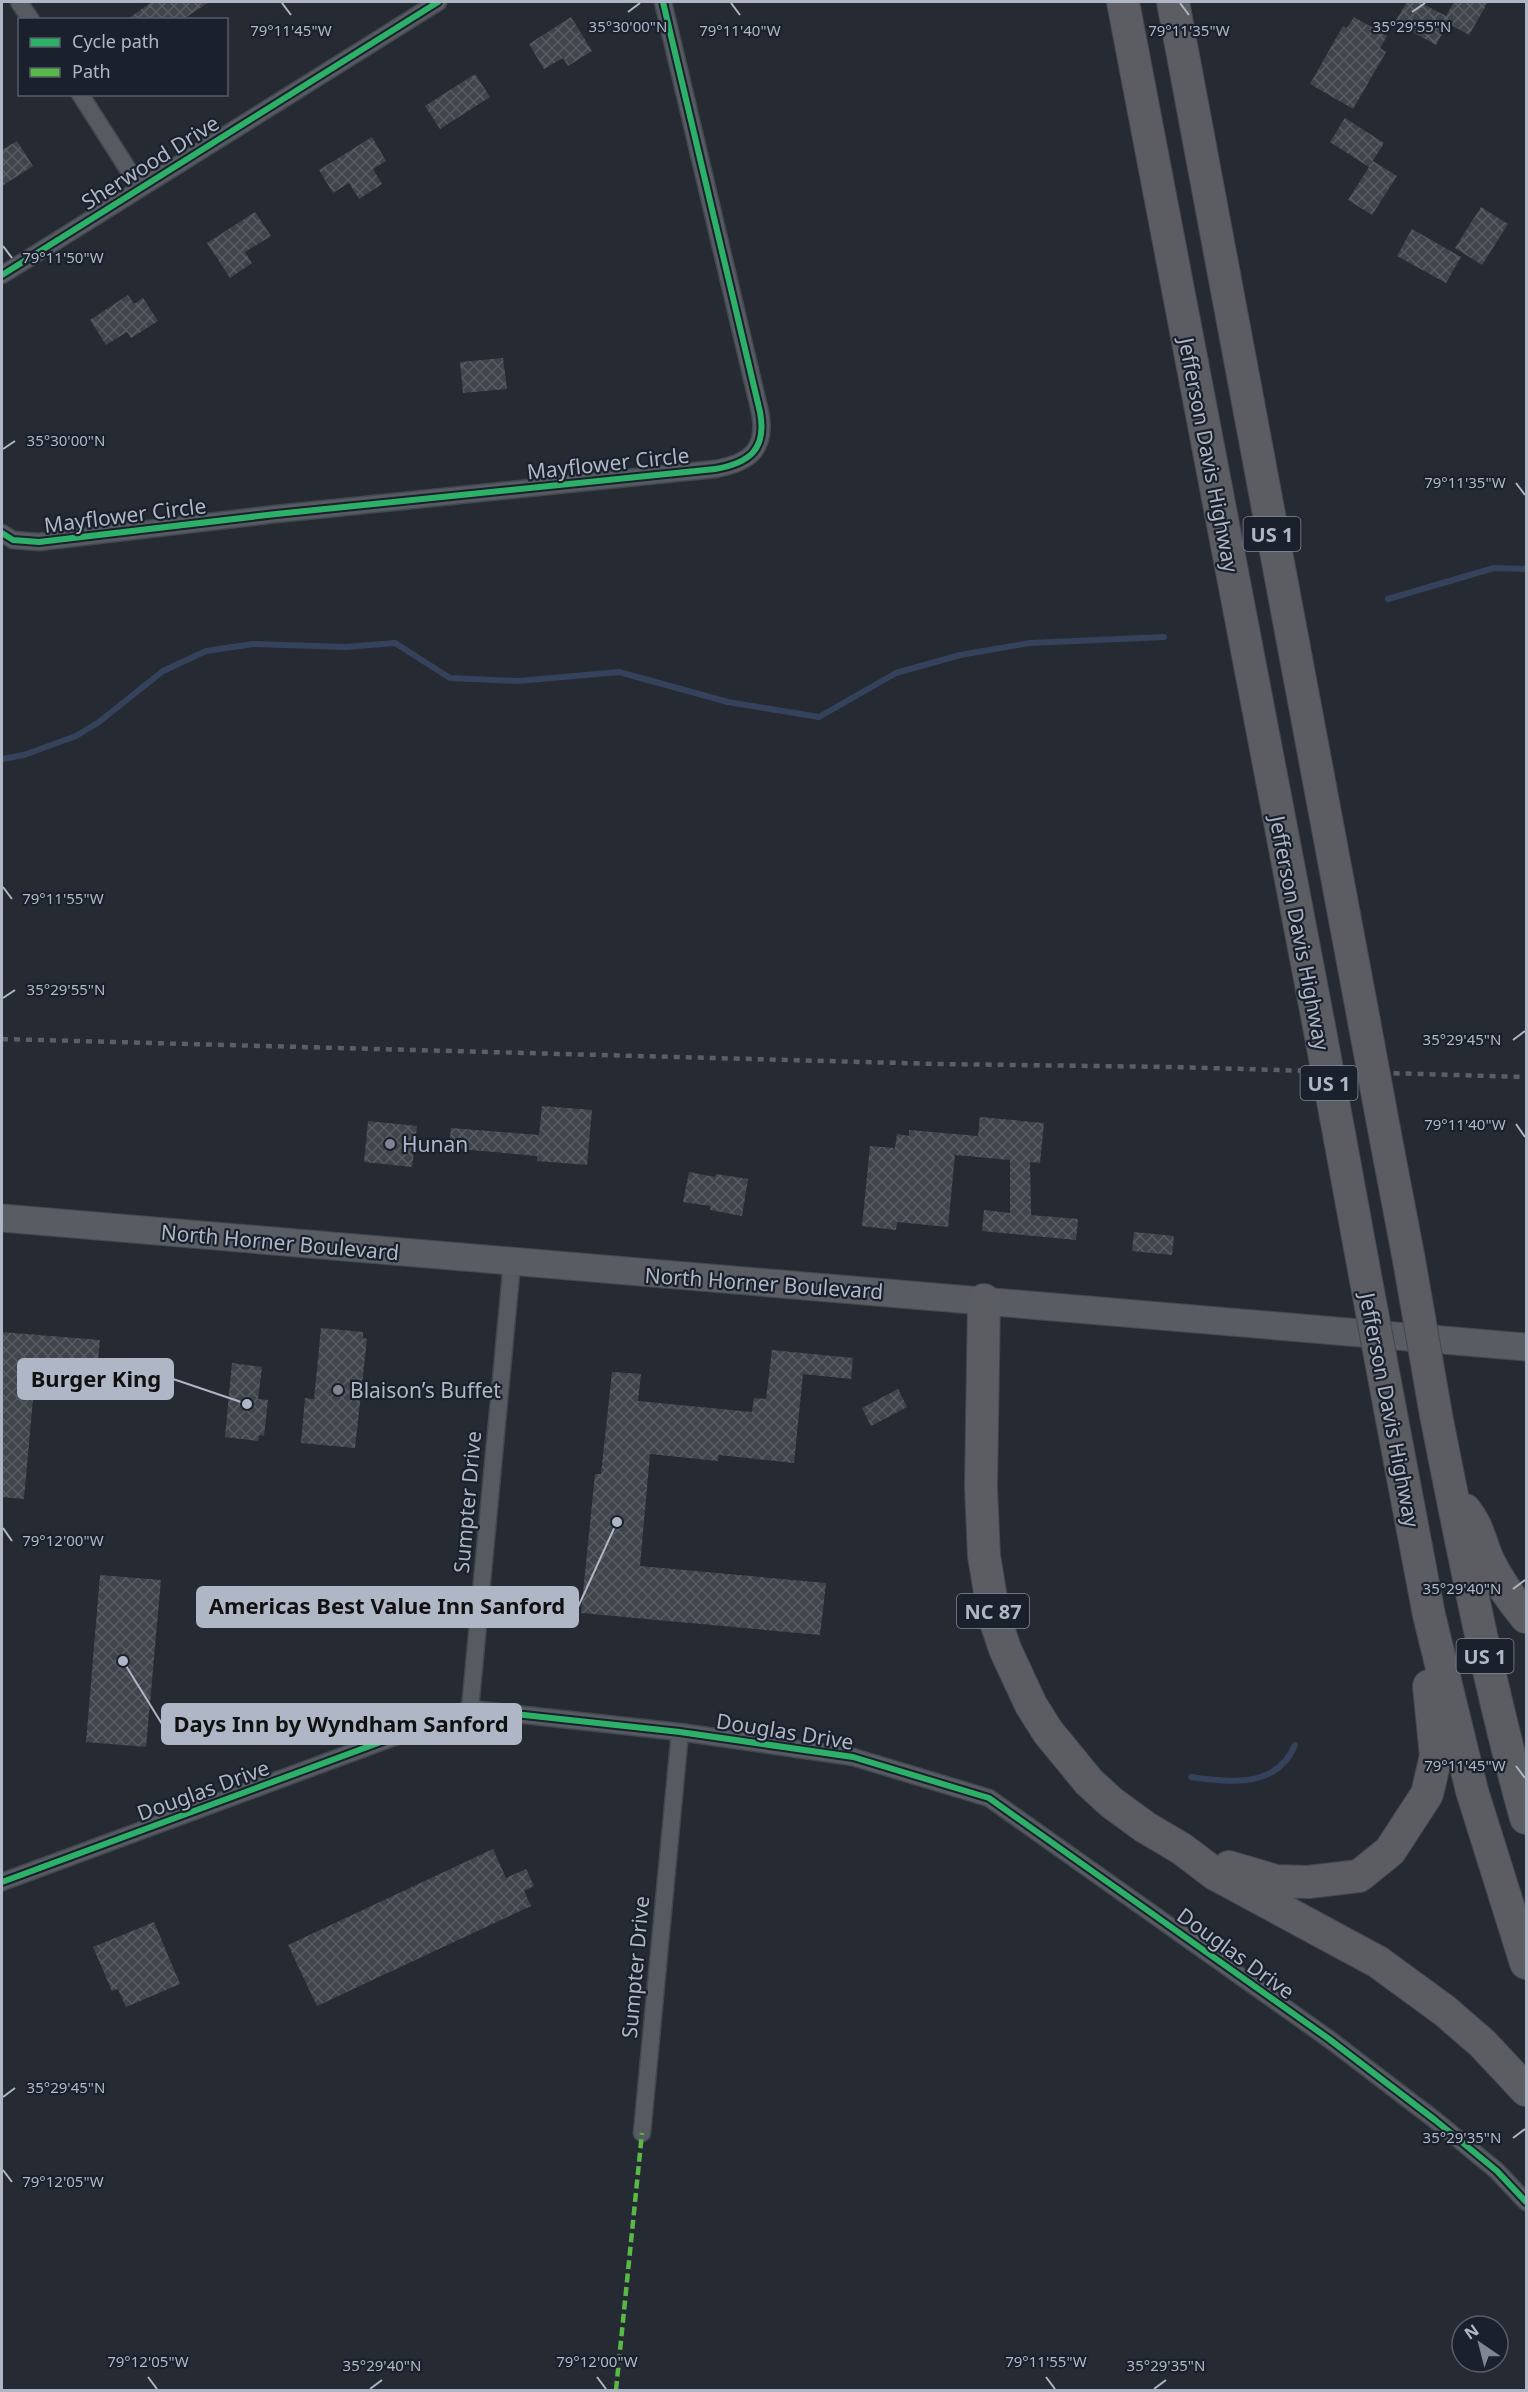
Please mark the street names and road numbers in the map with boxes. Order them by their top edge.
street label: Sherwood Drive [76,108,224,216]
street label: Jefferson Davis Highway [1172,333,1246,575]
street label: Mayflower Circle [525,441,691,485]
street label: Mayflower Circle [42,491,208,539]
road number: US 1 [1244,517,1300,551]
street label: Jefferson Davis Highway [1263,811,1337,1053]
road number: US 1 [1300,1066,1358,1100]
street label: North Horner Boulevard [160,1218,400,1266]
street label: North Horner Boulevard [644,1261,884,1305]
street label: Jefferson Davis Highway [1353,1288,1427,1530]
street label: Sumpter Drive [447,1430,487,1574]
road number: NC 87 [957,1594,1029,1628]
road number: US 1 [1456,1639,1514,1673]
street label: Douglas Drive [714,1706,856,1756]
street label: Douglas Drive [133,1753,273,1827]
street label: Sumpter Drive [615,1895,655,2039]
street label: Douglas Drive [1172,1901,1300,2005]

